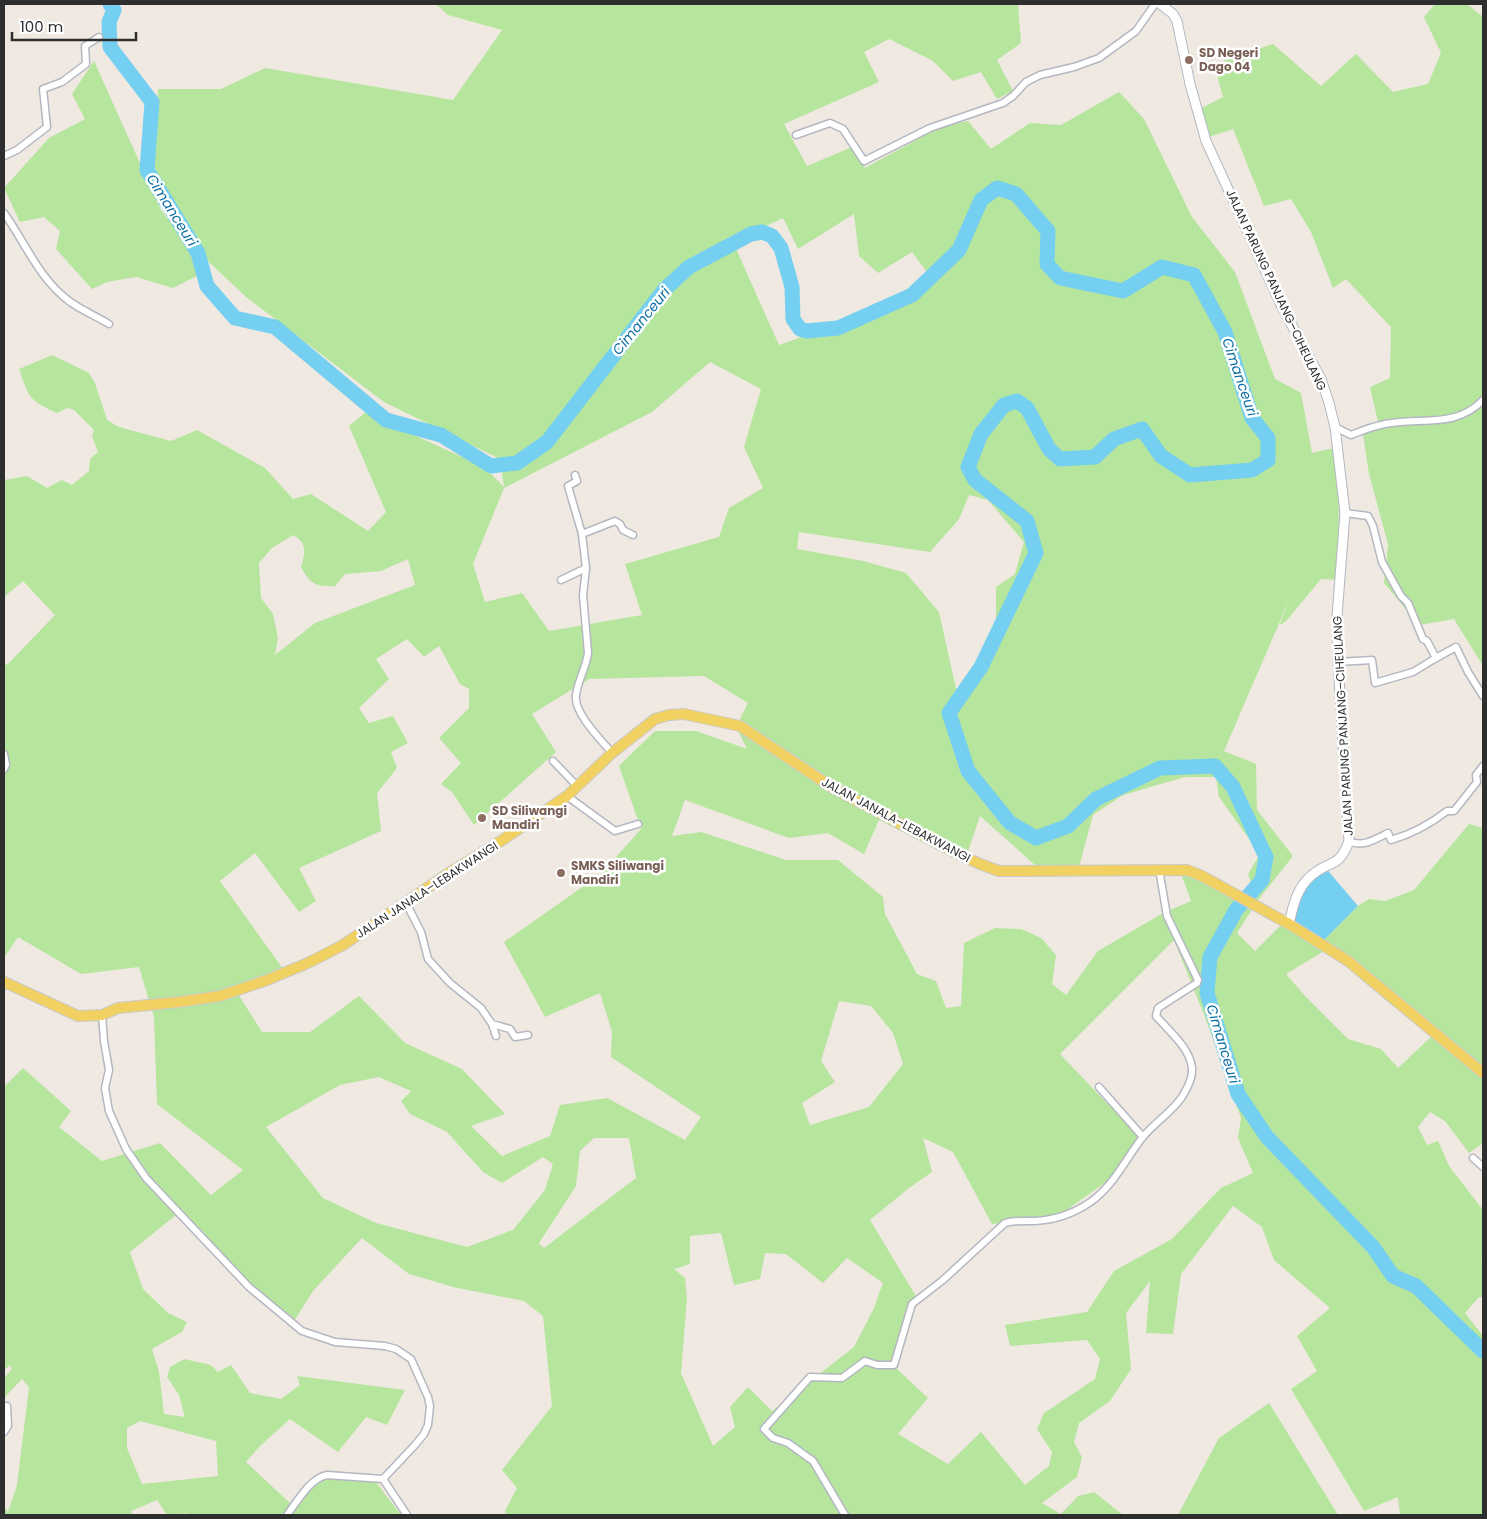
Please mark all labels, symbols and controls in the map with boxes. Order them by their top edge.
scale bar [12,10,136,42]
text: 100 m [20,16,63,37]
place label: SD Negeri Dago 04 [1199,44,1258,75]
marker: SD Negeri Dago 04 [1183,54,1195,66]
water label: Cimanceuri [142,170,202,250]
street label: JALAN PARUNG PANJANG–CIHEULANG [1222,186,1331,393]
water label: Cimanceuri [607,282,675,359]
water label: Cimanceuri [1217,335,1263,419]
street label: JALAN PARUNG PANJANG–CIHEULANG [1328,616,1357,837]
street label: JALAN JANALA–LEBAKWANGI [819,773,974,866]
place label: SD Siliwangi Mandiri [492,802,567,833]
marker: SD Siliwangi Mandiri [476,812,488,824]
street label: JALAN JANALA–LEBAKWANGI [352,837,501,942]
place label: SMKS Siliwangi Mandiri [571,857,664,888]
marker: SMKS Siliwangi Mandiri [555,867,567,879]
water label: Cimanceuri [1201,1002,1245,1087]

